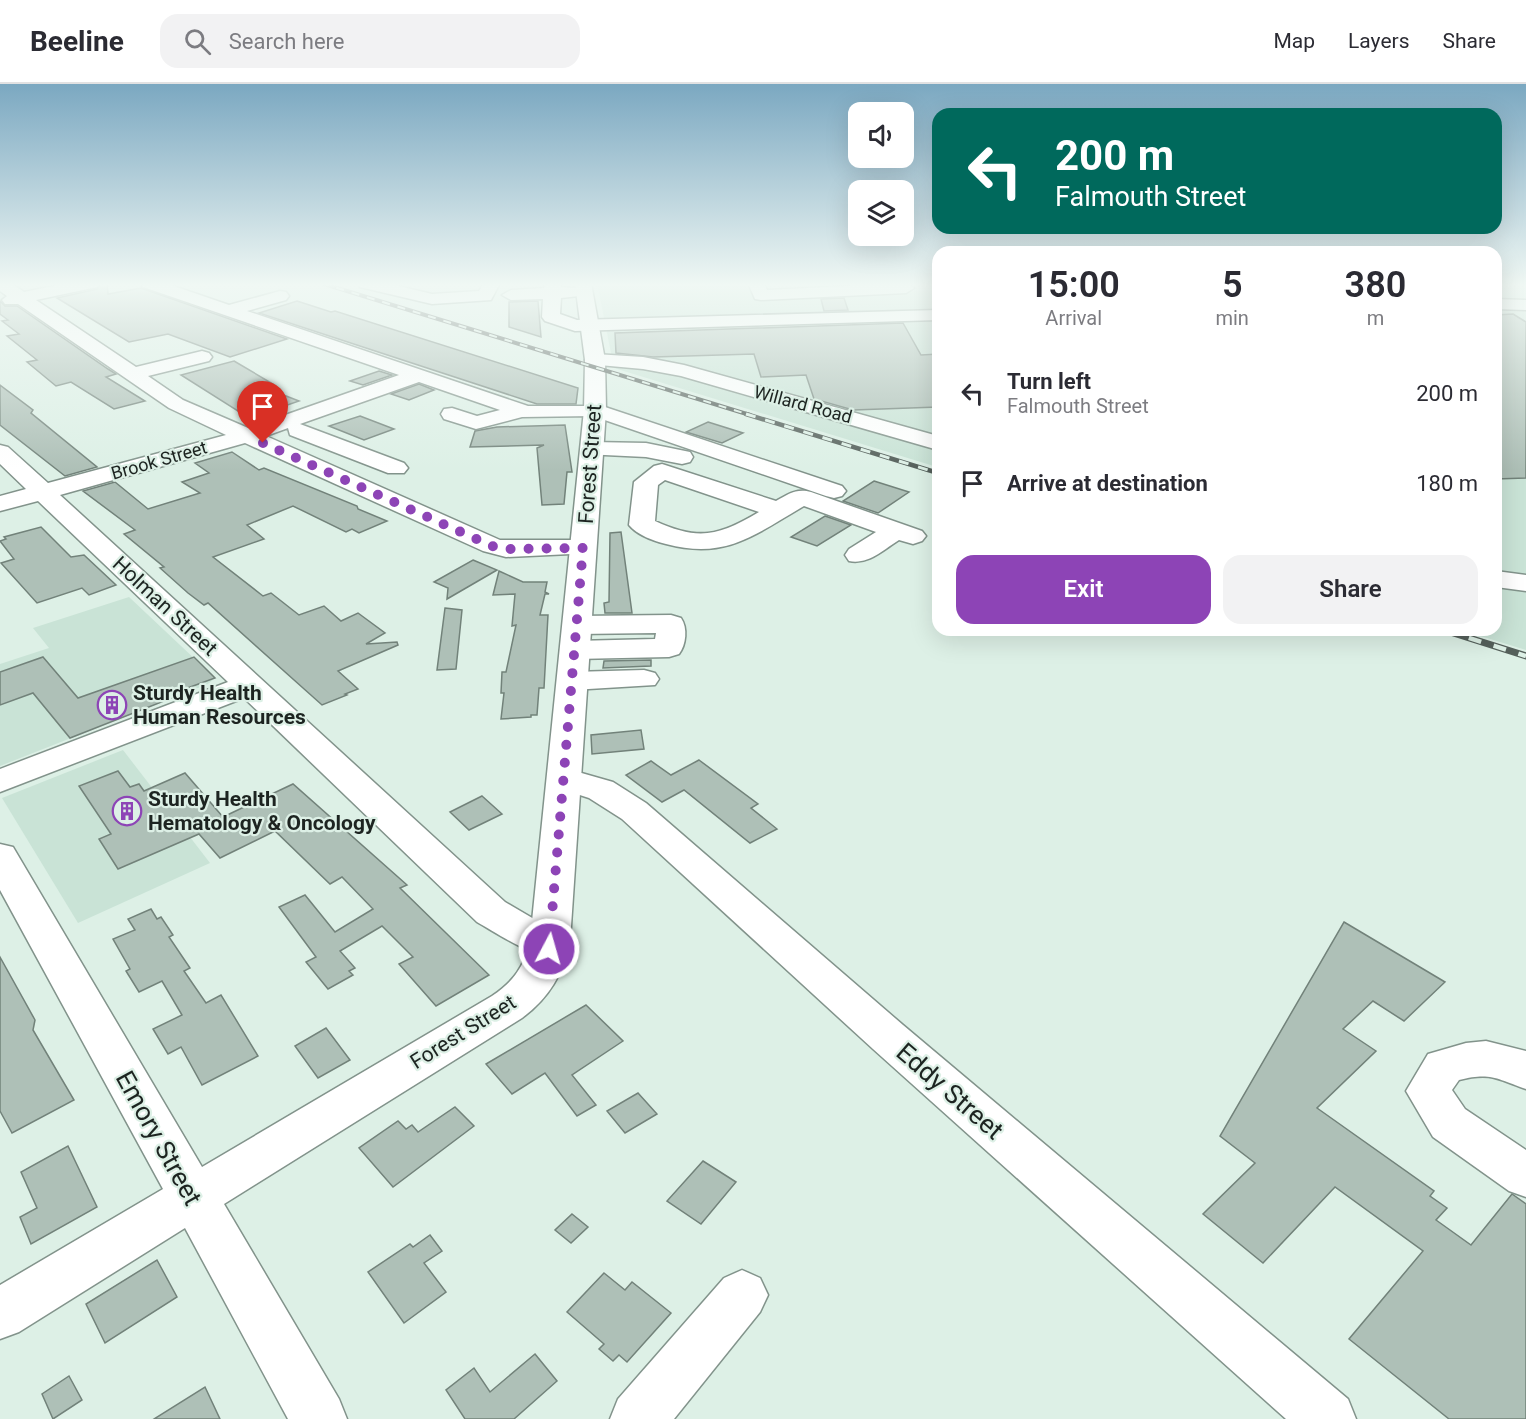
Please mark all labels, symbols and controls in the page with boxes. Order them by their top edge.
search box [160,14,580,68]
text: Beeline [30,25,124,58]
icon: search [181,25,214,58]
text: Search here [229,29,345,54]
text: Map [1273,29,1315,53]
text: Layers [1348,29,1409,53]
text: Share [1442,29,1496,53]
map controls [848,102,914,246]
button: sound [848,102,914,168]
text: 200 m [1055,131,1174,180]
icon: left [956,132,1034,210]
button: layers [848,180,914,246]
text: Falmouth Street [1055,181,1246,213]
text: 15:00 [1028,264,1120,306]
text: 5 [1222,264,1242,306]
text: 380 [1345,264,1406,306]
text: Arrival [1045,306,1102,330]
text: min [1215,306,1249,330]
text: m [1367,306,1384,330]
text: Turn left [1007,369,1091,394]
icon: left [956,377,989,410]
pin [237,381,288,443]
street label: Willard Road [752,381,854,427]
text: 200 m [1416,381,1478,406]
icon: arrive [246,390,279,423]
text: Falmouth Street [1007,394,1149,418]
street label: Forest Street [574,403,606,525]
street label: Brook Street [109,436,209,484]
icon: arrive [956,467,989,500]
text: Arrive at destination [1007,471,1208,496]
text: 180 m [1416,471,1478,496]
street label: Holman Street [108,551,222,661]
button: Exit [956,555,1211,624]
button: Share [1223,555,1478,624]
place label: Sturdy Health Human Resources [133,681,306,729]
building icon: Sturdy Health Human Resources [96,689,128,721]
place label: Sturdy Health Hematology & Oncology [148,787,376,835]
building icon: Sturdy Health Hematology & Oncology [111,795,143,827]
position arrow [517,917,581,981]
street label: Forest Street [406,990,520,1074]
street label: Eddy Street [891,1037,1009,1145]
street label: Emory Street [110,1066,208,1210]

